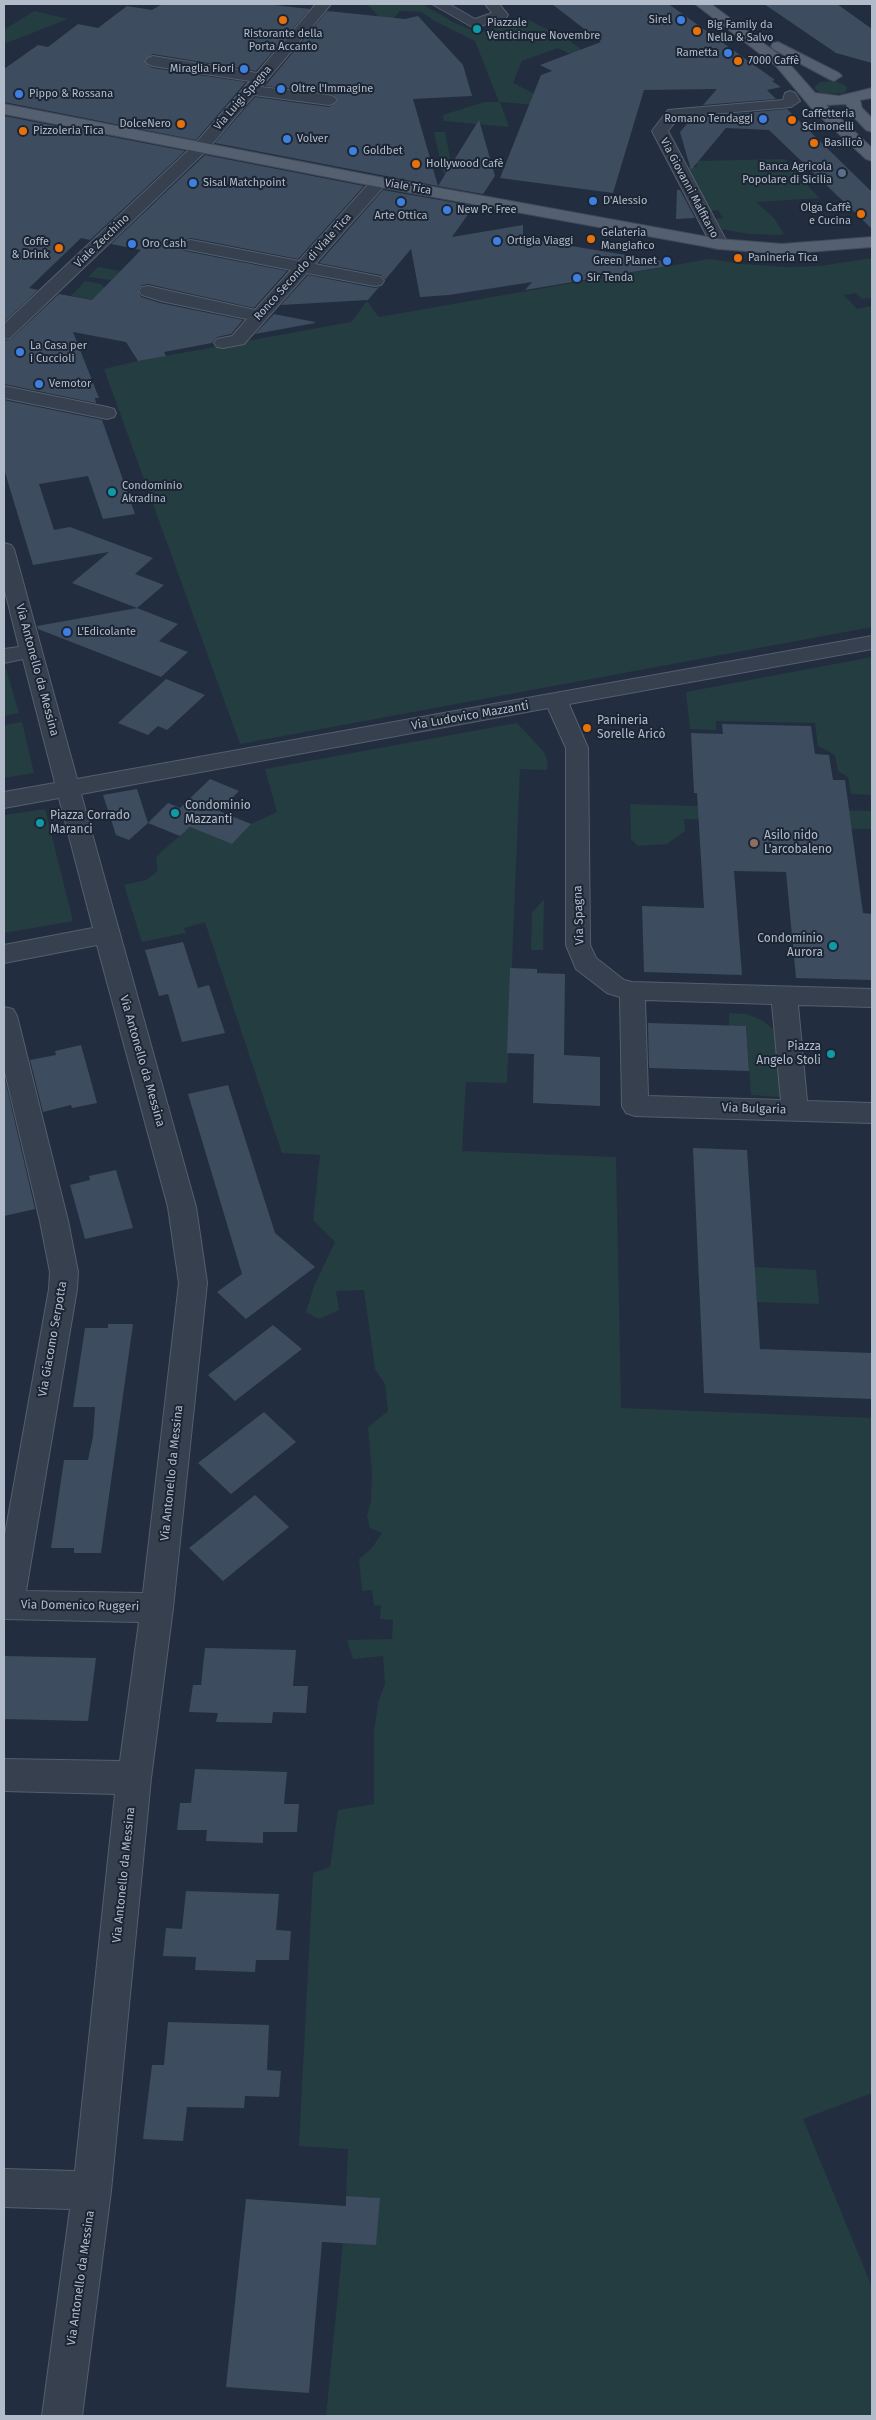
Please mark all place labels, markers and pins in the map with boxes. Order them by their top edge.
place label: Sirel [649,13,671,27]
marker: Ristorante della Porta Accanto [277,14,289,26]
marker: Sirel [675,14,687,26]
place label: Piazzale Venticinque Novembre [487,16,600,42]
place label: Big Family da Nella & Salvo [707,18,774,44]
marker: Piazzale Venticinque Novembre [471,23,483,35]
marker: Big Family da Nella & Salvo [691,25,703,37]
place label: Ristorante della Porta Accanto [243,27,323,53]
place label: Rametta [676,46,718,60]
marker: Rametta [722,47,734,59]
place label: 7000 Caffè [748,54,799,68]
marker: 7000 Caffè [732,55,744,67]
place label: Miraglia Fiori [170,62,234,76]
marker: Miraglia Fiori [238,63,250,75]
place label: Oltre l'Immagine [291,82,373,96]
marker: Oltre l'Immagine [275,83,287,95]
place label: Pippo & Rossana [29,87,113,101]
marker: Pippo & Rossana [13,88,25,100]
place label: Caffetteria Scimonelli [802,107,854,133]
place label: Romano Tendaggi [664,112,753,126]
marker: Romano Tendaggi [757,113,769,125]
marker: Caffetteria Scimonelli [786,114,798,126]
place label: DolceNero [119,117,171,131]
marker: DolceNero [175,118,187,130]
place label: Pizzoleria Tica [33,124,104,138]
marker: Pizzoleria Tica [17,125,29,137]
place label: Volver [297,132,328,146]
marker: Volver [281,133,293,145]
place label: Basilicò [824,136,863,150]
marker: Basilicò [808,137,820,149]
place label: Goldbet [363,144,403,158]
marker: Goldbet [347,145,359,157]
place label: Hollywood Cafè [426,157,503,171]
marker: Hollywood Cafè [410,158,422,170]
place label: Banca Agricola Popolare di Sicilia [742,160,832,186]
marker: Banca Agricola Popolare di Sicilia [836,167,848,179]
place label: Sisal Matchpoint [203,176,286,190]
marker: Sisal Matchpoint [187,177,199,189]
place label: D'Alessio [603,194,647,208]
marker: D'Alessio [587,195,599,207]
marker: Arte Ottica [395,196,407,208]
place label: Olga Caffè e Cucina [800,201,851,227]
place label: New Pc Free [457,203,516,217]
marker: New Pc Free [441,204,453,216]
marker: Olga Caffè e Cucina [855,208,867,220]
place label: Arte Ottica [374,209,428,223]
place label: Gelateria Mangiafico [601,226,655,252]
marker: Gelateria Mangiafico [585,233,597,245]
place label: Ortigia Viaggi [507,234,573,248]
place label: Coffe & Drink [12,235,49,261]
marker: Ortigia Viaggi [491,235,503,247]
place label: Oro Cash [142,237,186,251]
marker: Oro Cash [126,238,138,250]
marker: Coffe & Drink [53,242,65,254]
place label: Panineria Tica [748,251,818,265]
marker: Panineria Tica [732,252,744,264]
place label: Green Planet [593,254,657,268]
marker: Green Planet [661,255,673,267]
place label: Sir Tenda [587,271,633,285]
marker: Sir Tenda [571,272,583,284]
place label: La Casa per i Cuccioli [30,339,87,365]
marker: La Casa per i Cuccioli [14,346,26,358]
place label: Vemotor [49,377,91,391]
marker: Vemotor [33,378,45,390]
place label: Condominio Akradina [122,479,182,505]
marker: Condominio Akradina [106,486,118,498]
place label: L'Edicolante [77,625,136,639]
marker: L'Edicolante [61,626,73,638]
place label: Panineria Sorelle Aricò [597,714,665,742]
marker: Panineria Sorelle Aricò [581,722,593,734]
place label: Condominio Mazzanti [185,799,251,827]
marker: Condominio Mazzanti [169,807,181,819]
place label: Piazza Corrado Maranci [50,809,130,837]
marker: Piazza Corrado Maranci [34,817,46,829]
place label: Asilo nido L'arcobaleno [764,829,832,857]
marker: Asilo nido L'arcobaleno [748,837,760,849]
place label: Condominio Aurora [757,932,823,960]
marker: Condominio Aurora [827,940,839,952]
place label: Piazza Angelo Stoli [756,1040,821,1068]
marker: Piazza Angelo Stoli [825,1048,837,1060]

